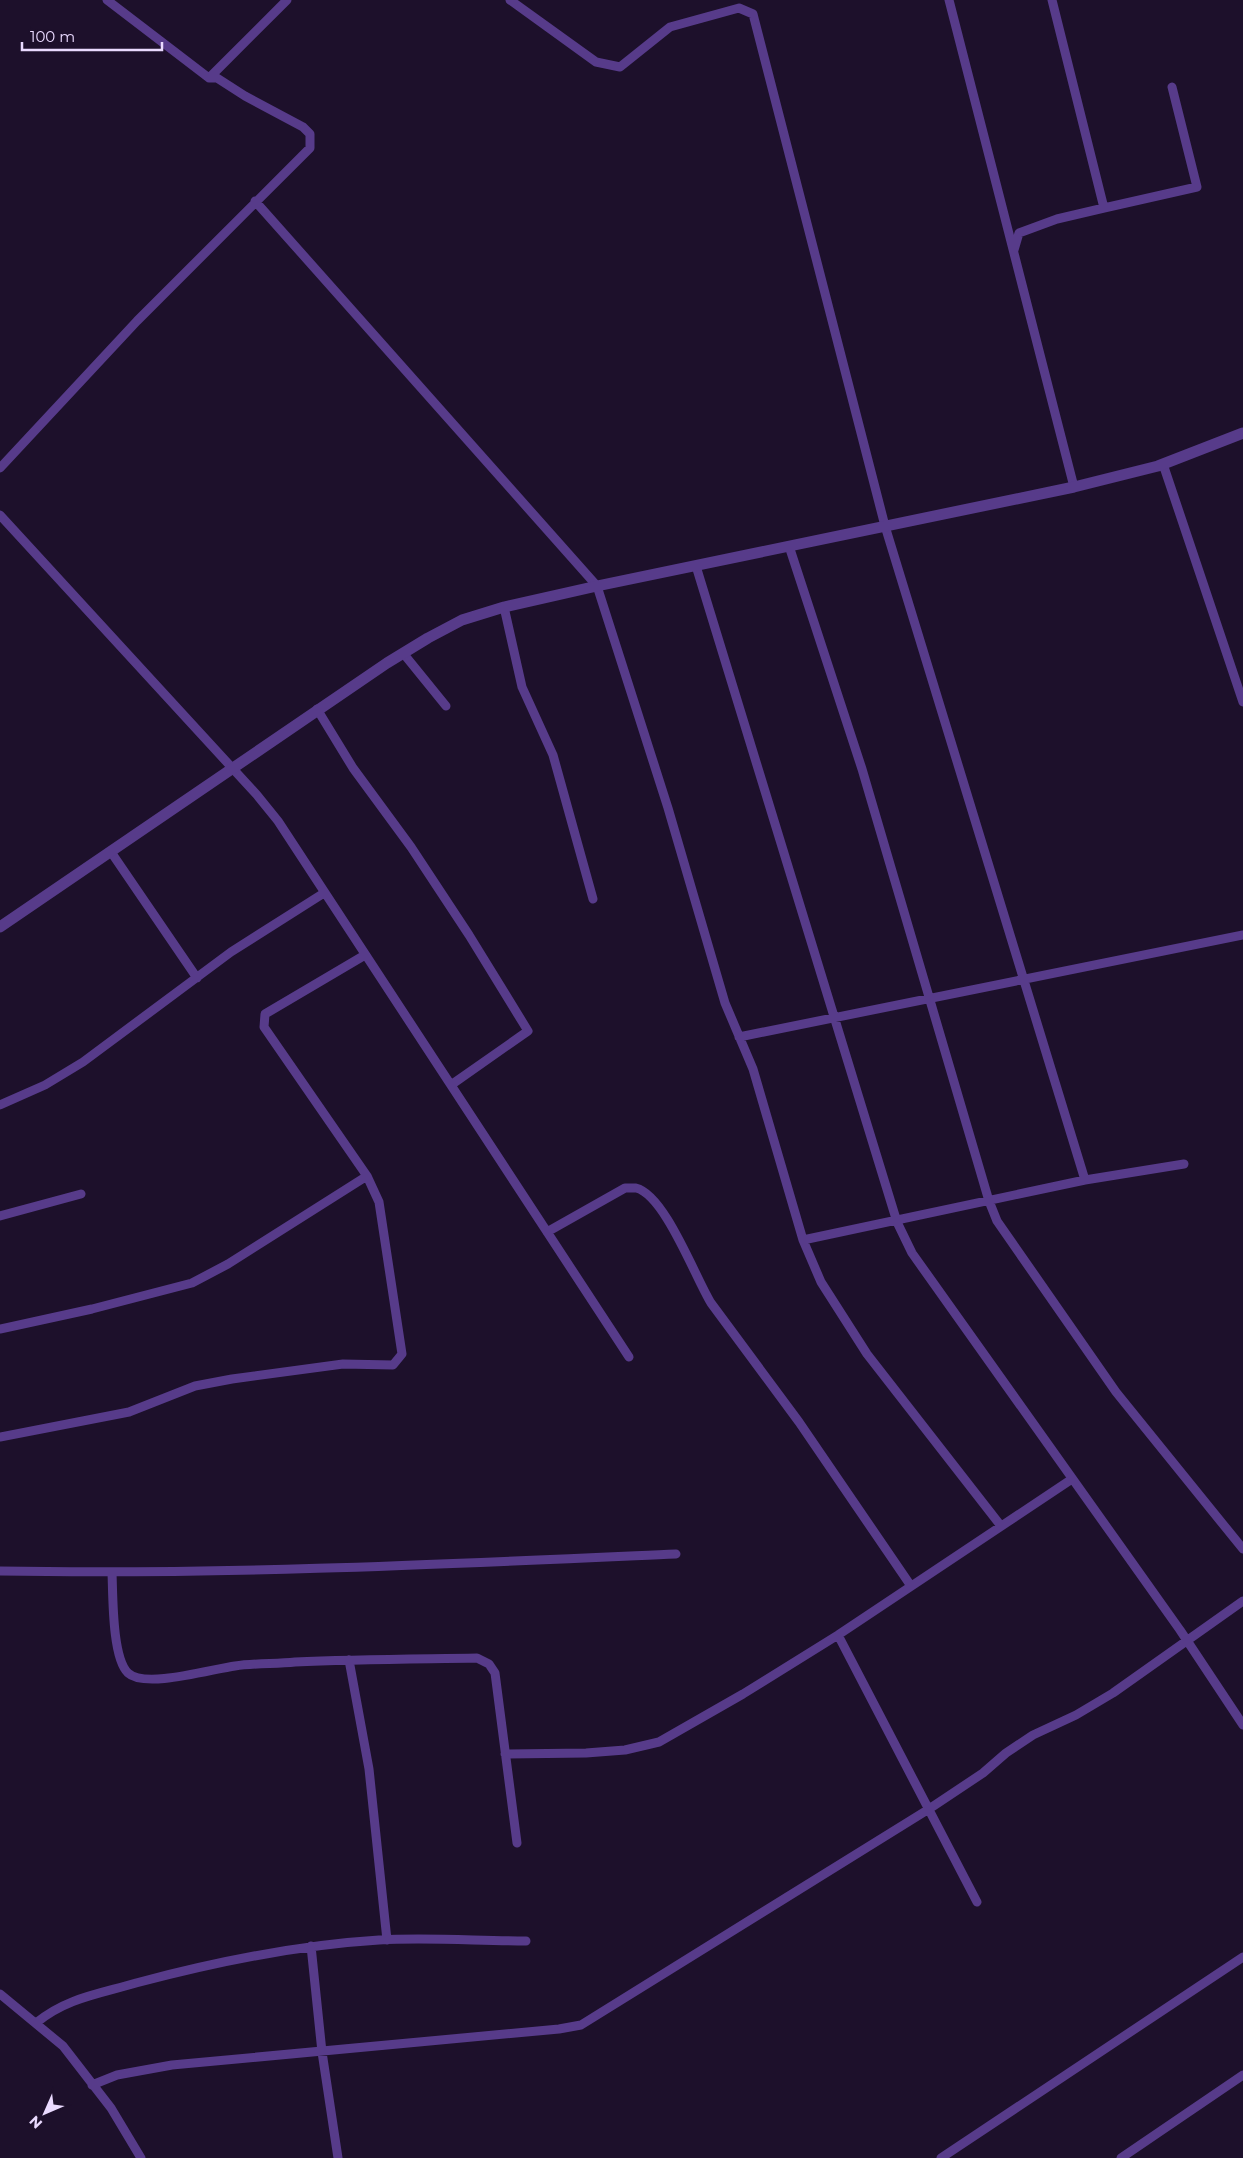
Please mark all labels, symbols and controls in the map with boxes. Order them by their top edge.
scale bar [22,20,162,52]
text: 100 m [30,27,75,46]
north arrow [20,2088,70,2138]
text: N [25,2112,46,2133]

